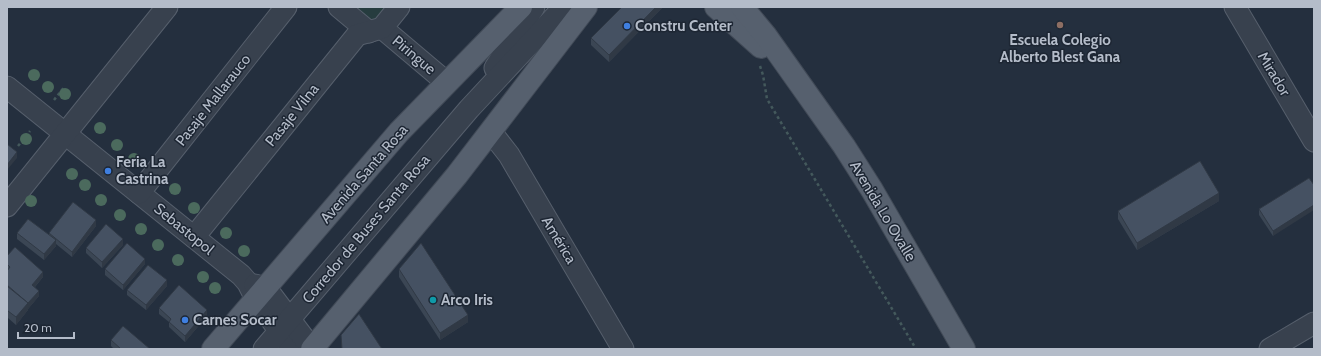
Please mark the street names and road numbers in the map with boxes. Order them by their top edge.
street label: Piringue [389,32,440,78]
street label: Mirador [1254,49,1294,100]
street label: Pasaje Mallarauco [172,51,254,149]
street label: Pasaje Vilna [261,79,323,150]
street label: Avenida Santa Rosa [316,121,412,227]
street label: Corredor de Buses Santa Rosa [298,150,434,307]
street label: Avenida Lo Ovalle [846,158,920,265]
street label: Sebastopol [151,199,218,259]
street label: América [538,213,581,268]

